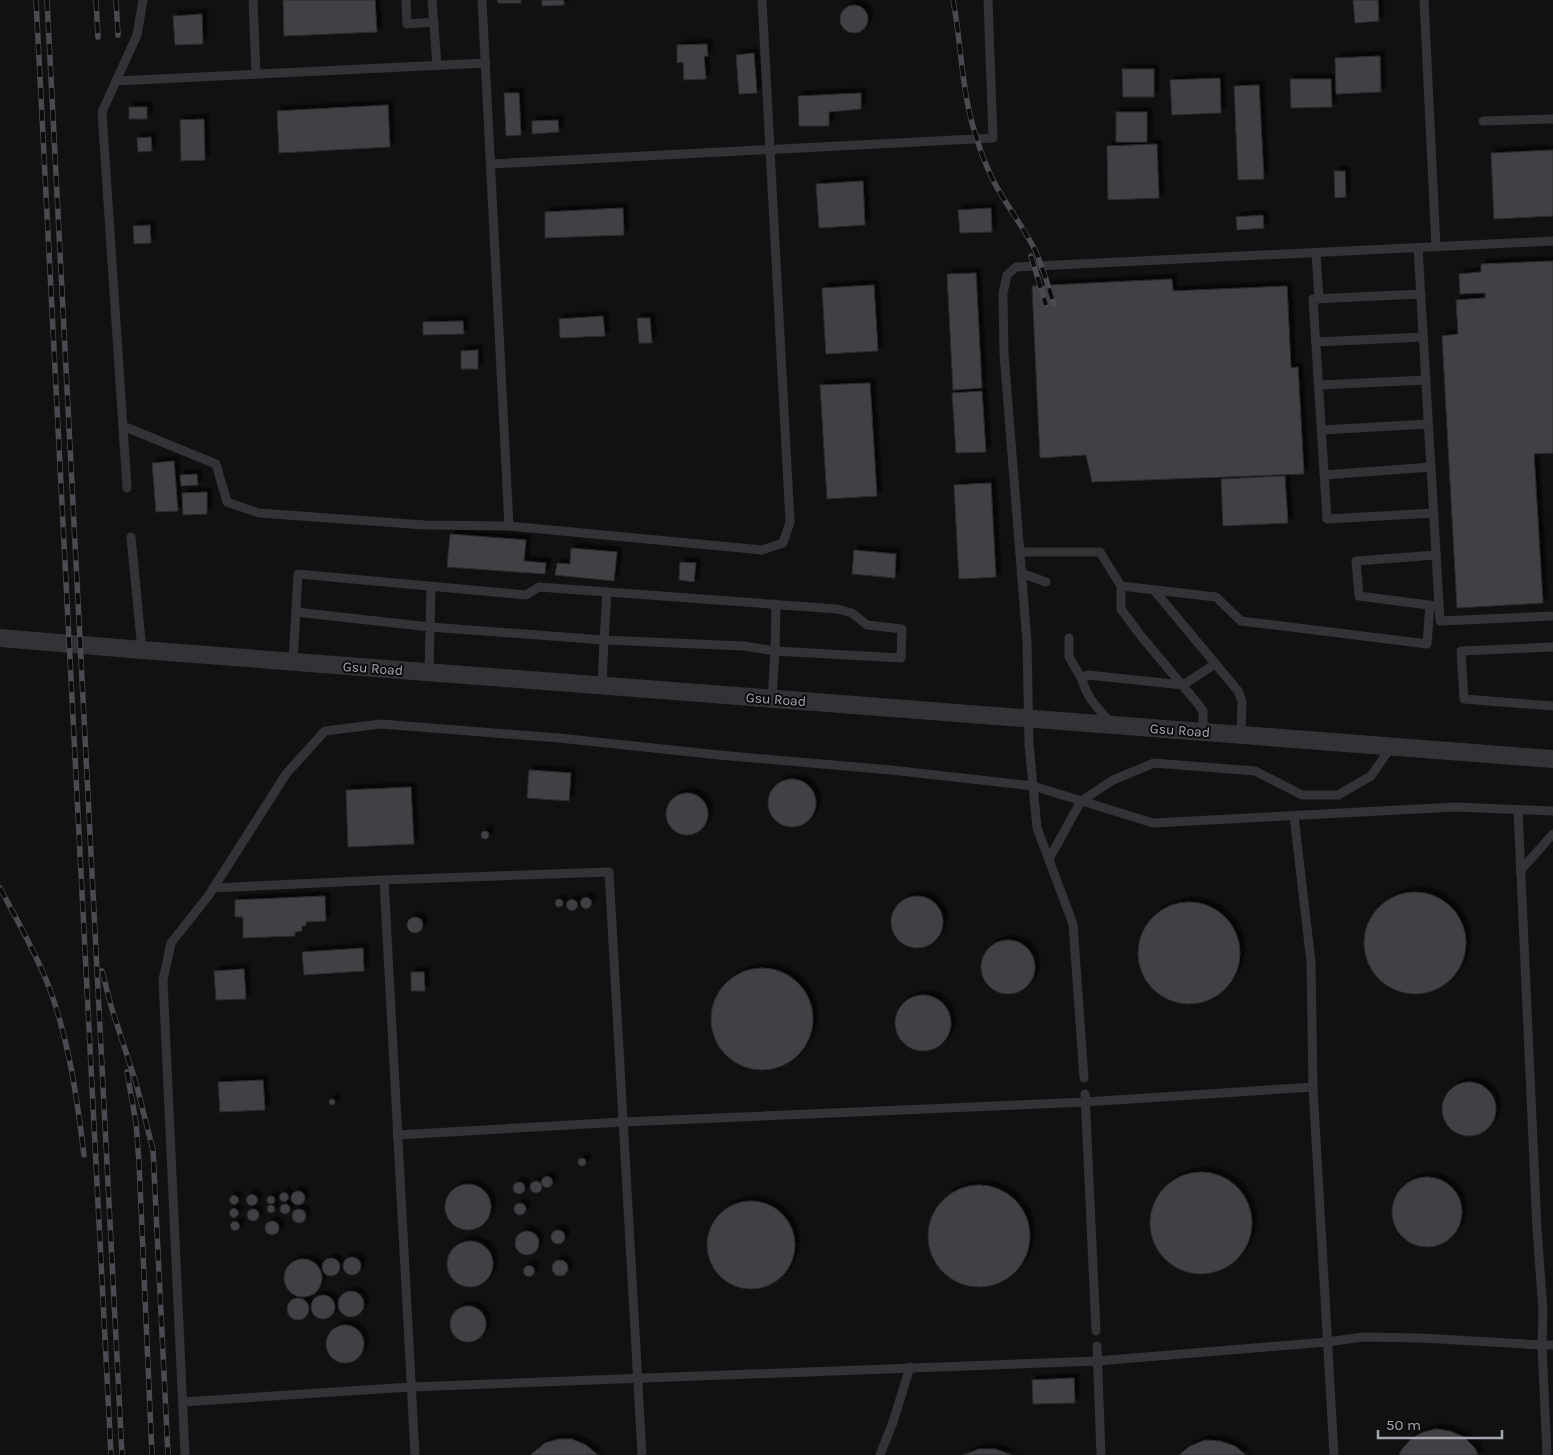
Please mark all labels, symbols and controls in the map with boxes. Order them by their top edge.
street label: Gsu Road [342,658,404,679]
street label: Gsu Road [745,689,807,710]
street label: Gsu Road [1149,720,1211,741]
scale bar [1378,1408,1502,1440]
text: 50 m [1386,1416,1421,1434]

